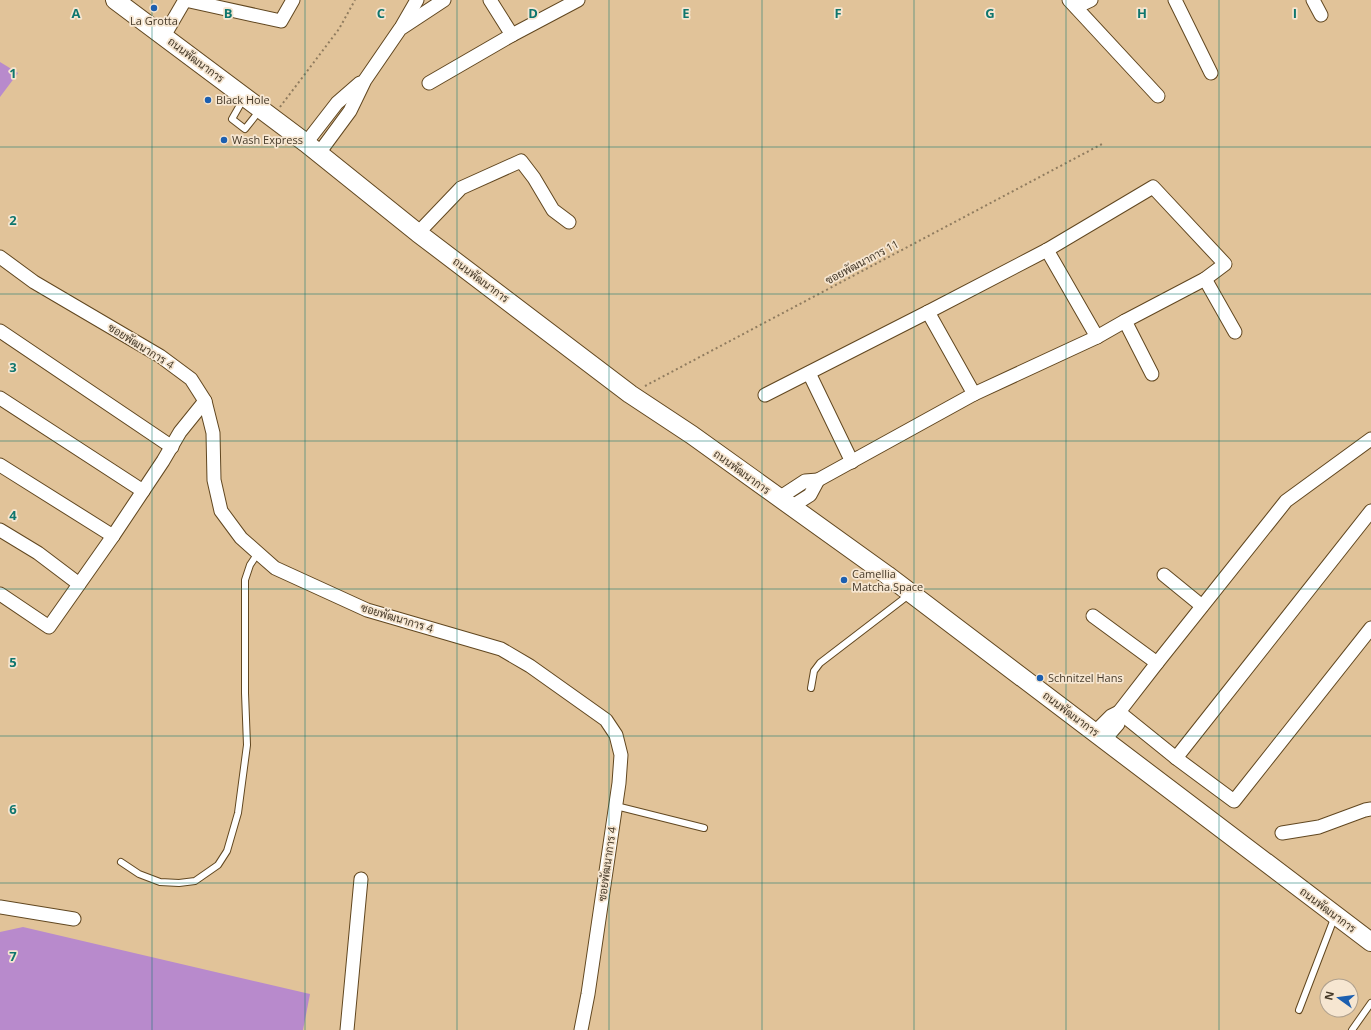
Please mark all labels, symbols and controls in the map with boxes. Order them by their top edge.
marker: La Grotta [149,3,159,13]
text: A [72,4,81,22]
text: B [224,4,233,22]
text: C [377,4,385,22]
text: D [528,4,538,22]
text: E [682,4,690,22]
text: F [834,4,842,22]
text: G [985,4,995,22]
text: H [1137,4,1147,22]
text: I [1293,4,1297,22]
place label: La Grotta [130,13,178,28]
street label: ถนนพัฒนาการ [165,34,227,86]
text: 1 [9,64,17,82]
place label: Black Hole [216,92,270,107]
marker: Black Hole [203,95,213,105]
place label: Wash Express [232,132,303,147]
marker: Wash Express [219,135,229,145]
text: 2 [9,211,17,229]
street label: ซอยพัฒนาการ 11 [822,236,901,287]
street label: ถนนพัฒนาการ [450,254,512,306]
street label: ซอยพัฒนาการ 4 [105,319,178,372]
text: 3 [9,358,17,376]
street label: ถนนพัฒนาการ [711,446,774,497]
text: 4 [9,506,17,524]
place label: Camellia Matcha Space [852,566,923,594]
marker: Camellia Matcha Space [839,575,849,585]
street label: ซอยพัฒนาการ 4 [359,599,436,636]
text: 5 [9,653,17,671]
place label: Schnitzel Hans [1048,670,1123,685]
marker: Schnitzel Hans [1035,673,1045,683]
street label: ถนนพัฒนาการ [1040,688,1102,740]
text: 6 [9,800,17,818]
street label: ซอยพัฒนาการ 4 [594,825,619,902]
street label: ถนนพัฒนาการ [1297,884,1359,936]
text: 7 [9,947,17,965]
north arrow [1319,978,1359,1018]
text: N [1320,989,1337,1002]

